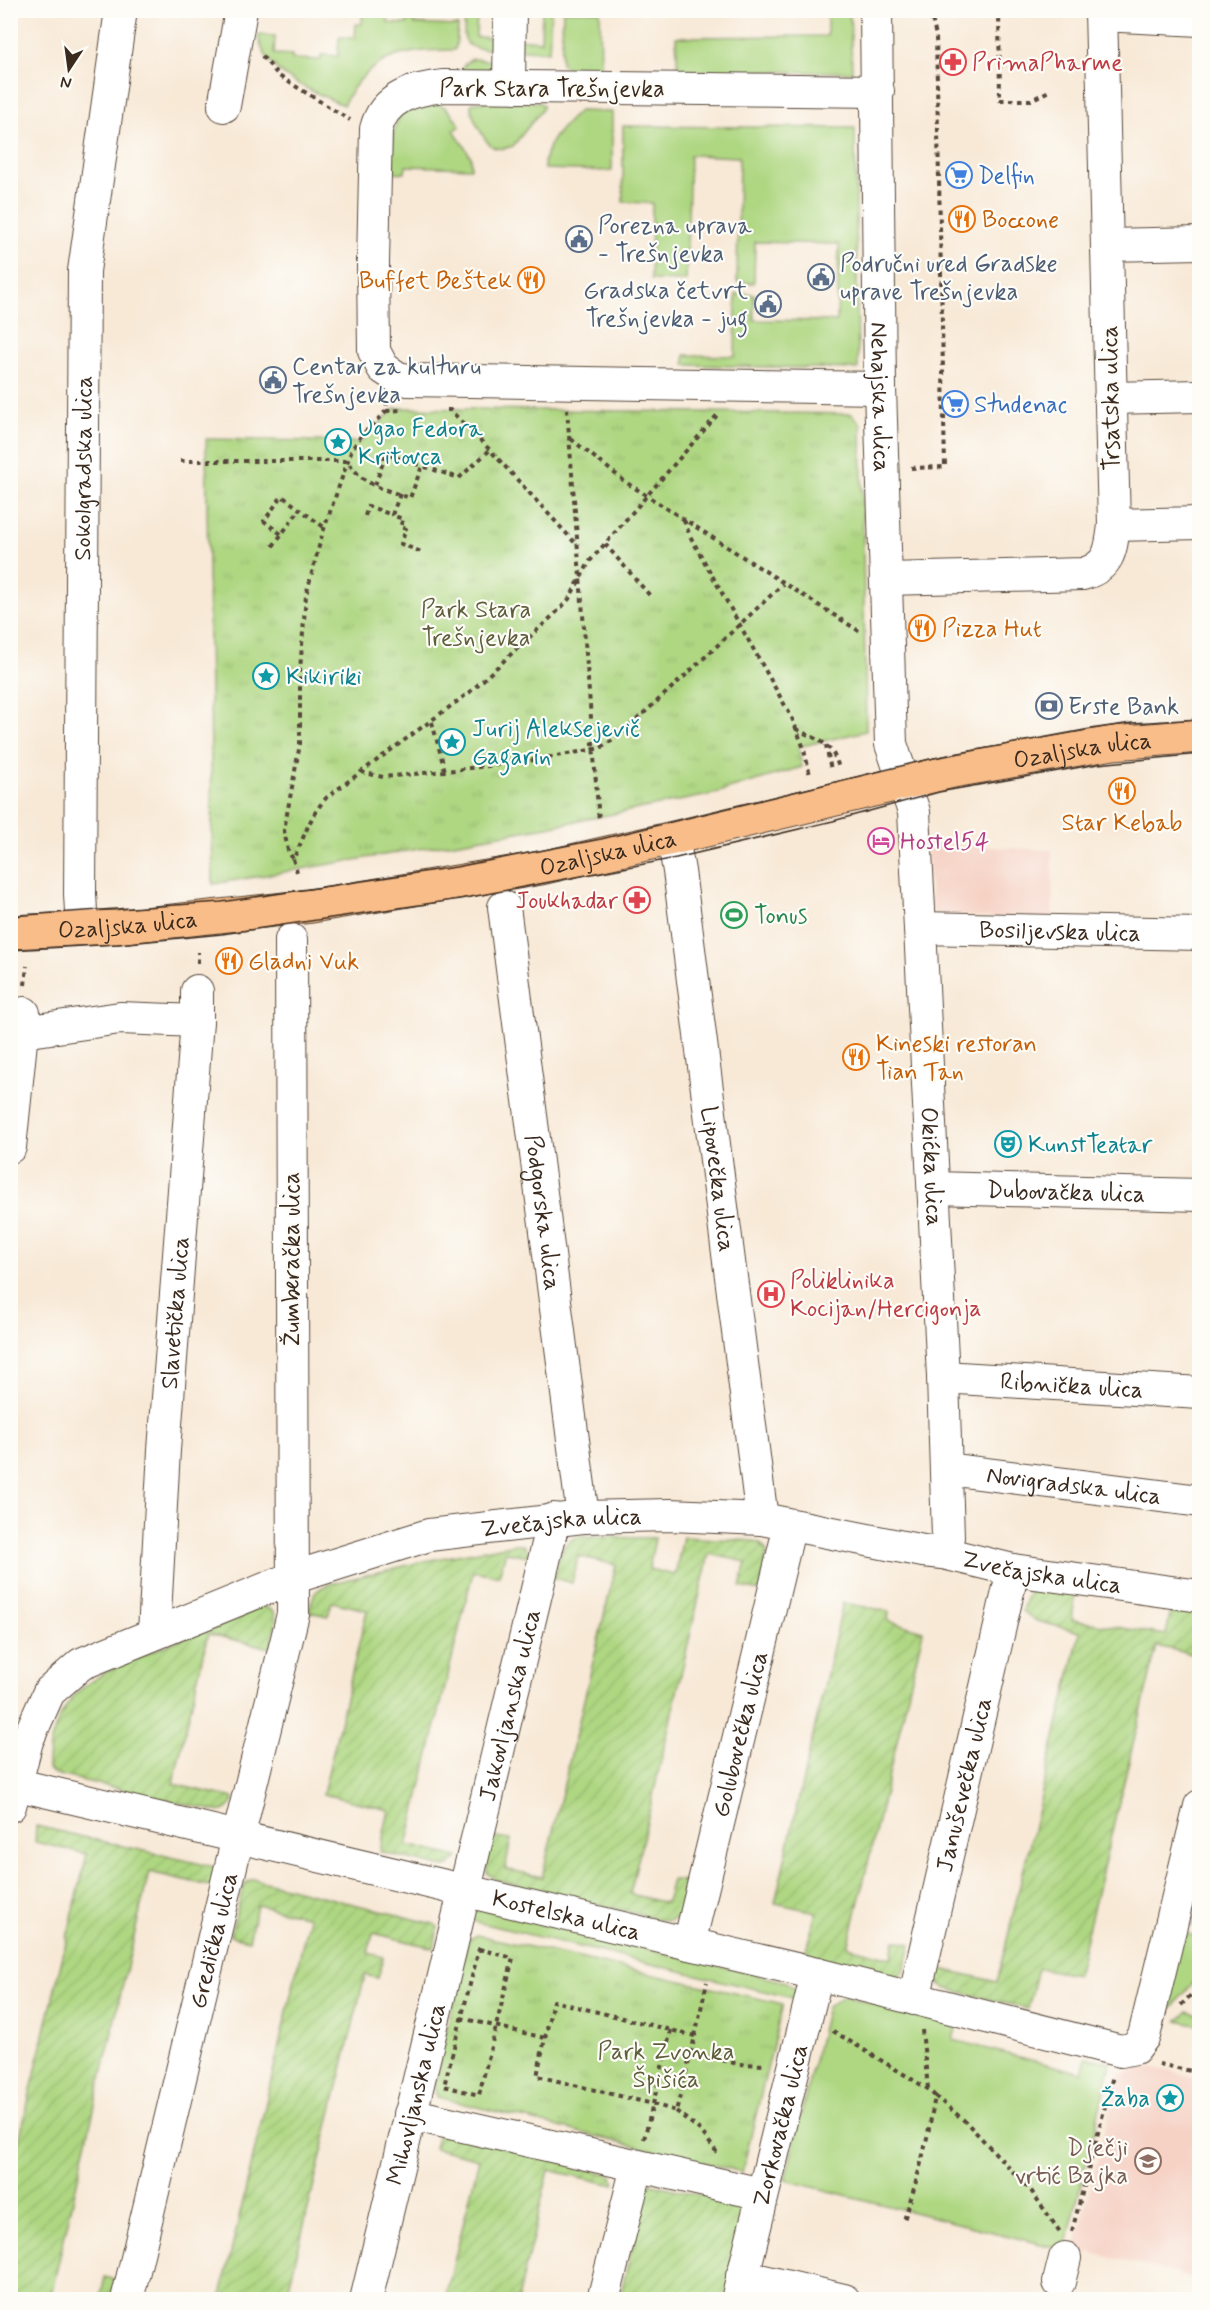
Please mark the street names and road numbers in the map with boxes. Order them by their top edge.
street label: Park Stara Trešnjevka [439,74,665,105]
street label: Nehajska ulica [862,322,897,473]
street label: Trsatska ulica [1095,325,1128,471]
street label: Sokolgradska ulica [68,375,100,561]
street label: Ozaljska ulica [1011,726,1153,777]
street label: Ozaljska ulica [537,824,680,885]
street label: Ozaljska ulica [57,904,199,947]
street label: Bosiljevska ulica [979,915,1141,950]
street label: Lipovečka ulica [692,1104,742,1254]
street label: Okićka ulica [912,1106,949,1227]
street label: Podgorska ulica [517,1133,567,1292]
street label: Žumberačka ulica [277,1172,308,1346]
street label: Dubovačka ulica [986,1175,1146,1211]
street label: Slavetička ulica [155,1235,197,1390]
street label: Ribnička ulica [999,1367,1144,1406]
street label: Novigradska ulica [985,1460,1163,1513]
street label: Zvečajska ulica [479,1502,642,1546]
street label: Zvečajska ulica [958,1544,1124,1602]
street label: Jakovljanska ulica [473,1606,549,1805]
street label: Golubovečka ulica [706,1648,776,1821]
street label: Januševečka ulica [930,1695,1000,1875]
street label: Gredička ulica [183,1869,246,2012]
street label: Kostelska ulica [489,1884,644,1949]
street label: Mihovljanska ulica [380,2000,454,2188]
street label: Zorkovačka ulica [746,2041,816,2210]

